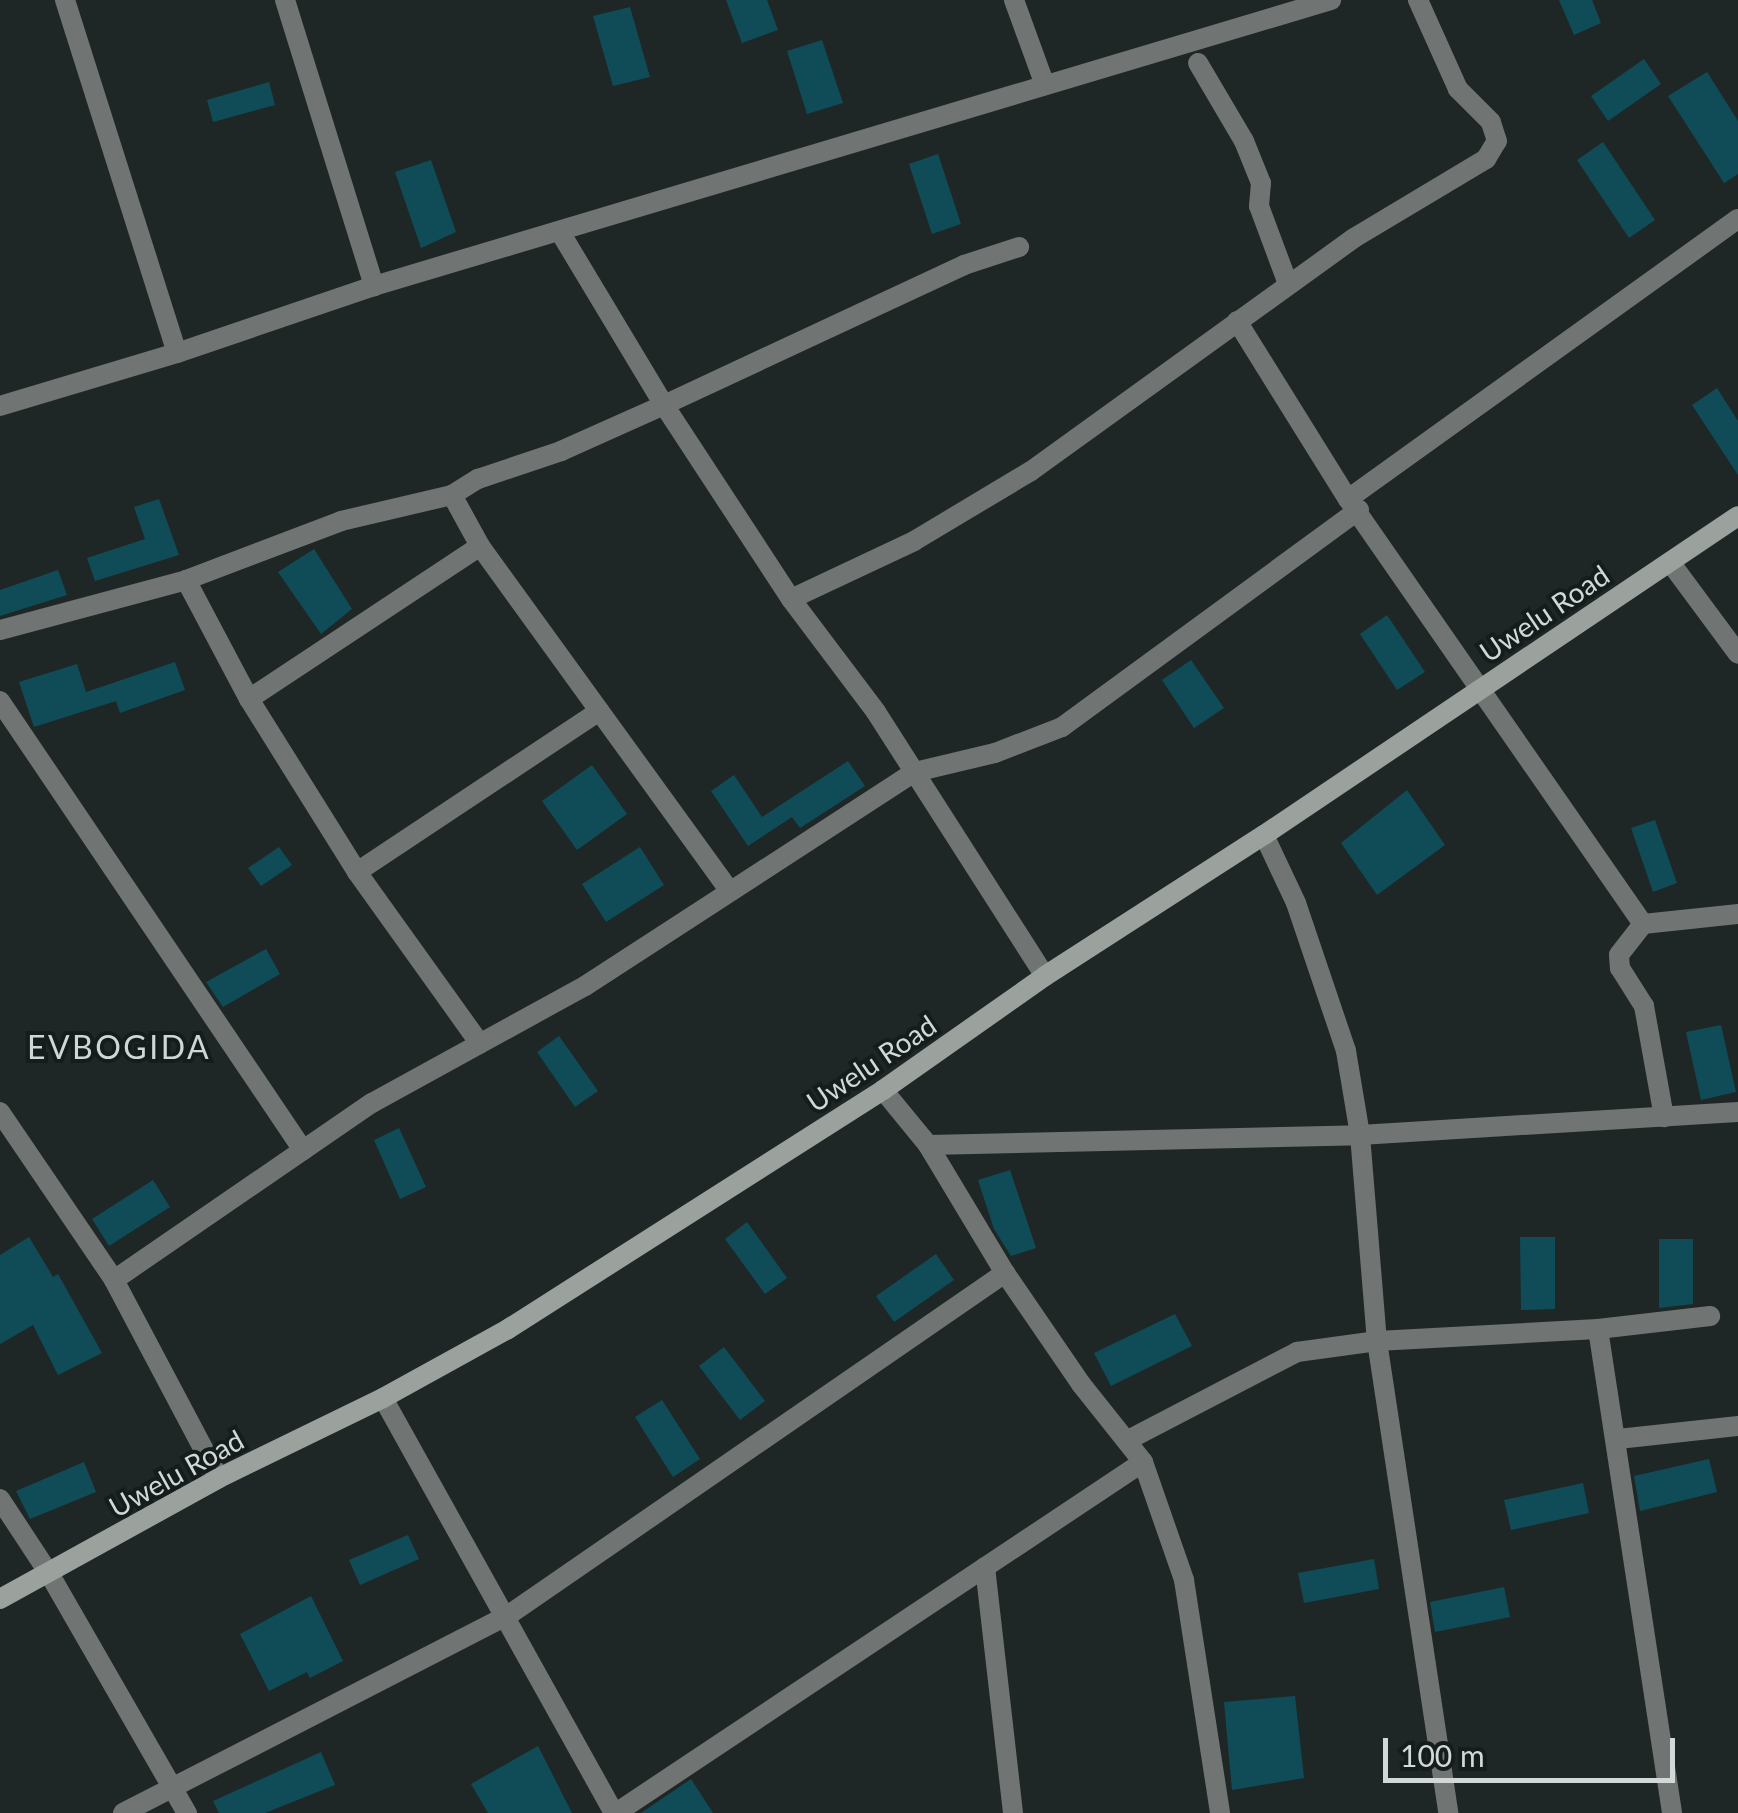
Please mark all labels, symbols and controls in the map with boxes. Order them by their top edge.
street label: Uwelu Road [1473,558,1615,668]
street label: Uwelu Road [800,1008,942,1118]
district label: EVBOGIDA [27,1028,211,1066]
street label: Uwelu Road [103,1422,249,1524]
scale bar [1388,1718,1680,1780]
text: 100 m [1400,1737,1485,1773]

